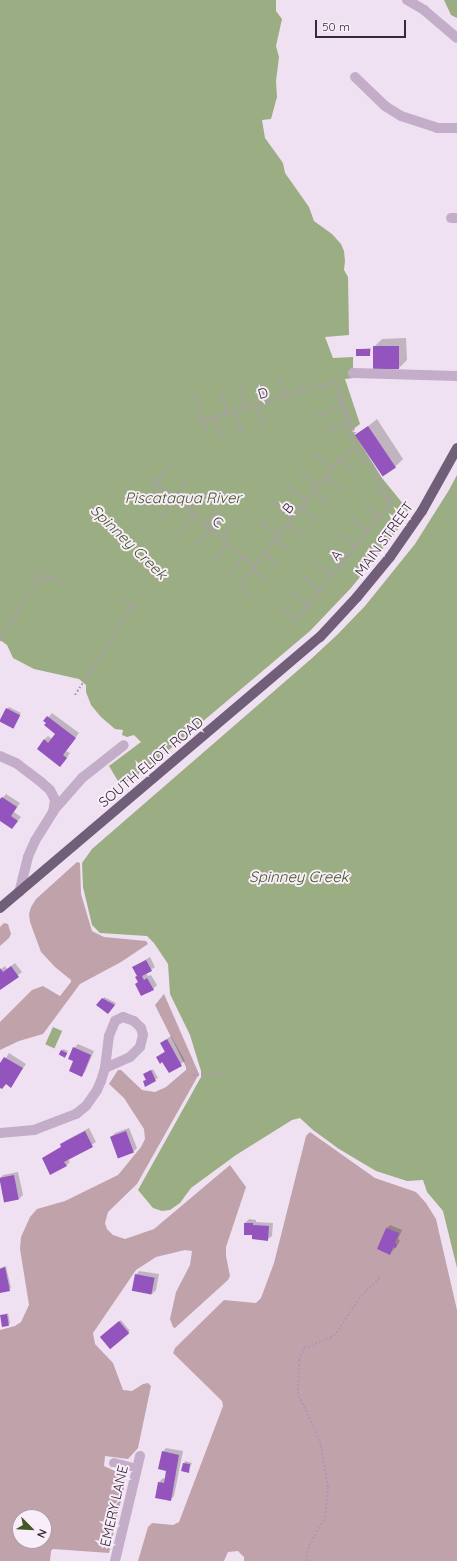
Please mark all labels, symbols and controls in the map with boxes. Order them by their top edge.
scale bar [317,12,408,38]
text: 50 m [322,19,350,34]
street label: D [256,384,270,402]
water label: Piscataqua River [125,489,241,507]
street label: MAIN STREET [351,498,417,580]
street label: B [279,499,297,517]
water label: Spinney Creek [87,501,171,583]
street label: C [209,513,227,531]
street label: A [327,546,345,564]
street label: SOUTH ELIOT ROAD [95,713,207,811]
water label: Spinney Creek [249,868,349,886]
street label: EMERY LANE [96,1464,132,1548]
north arrow [12,1509,52,1549]
text: N [34,1527,50,1540]

